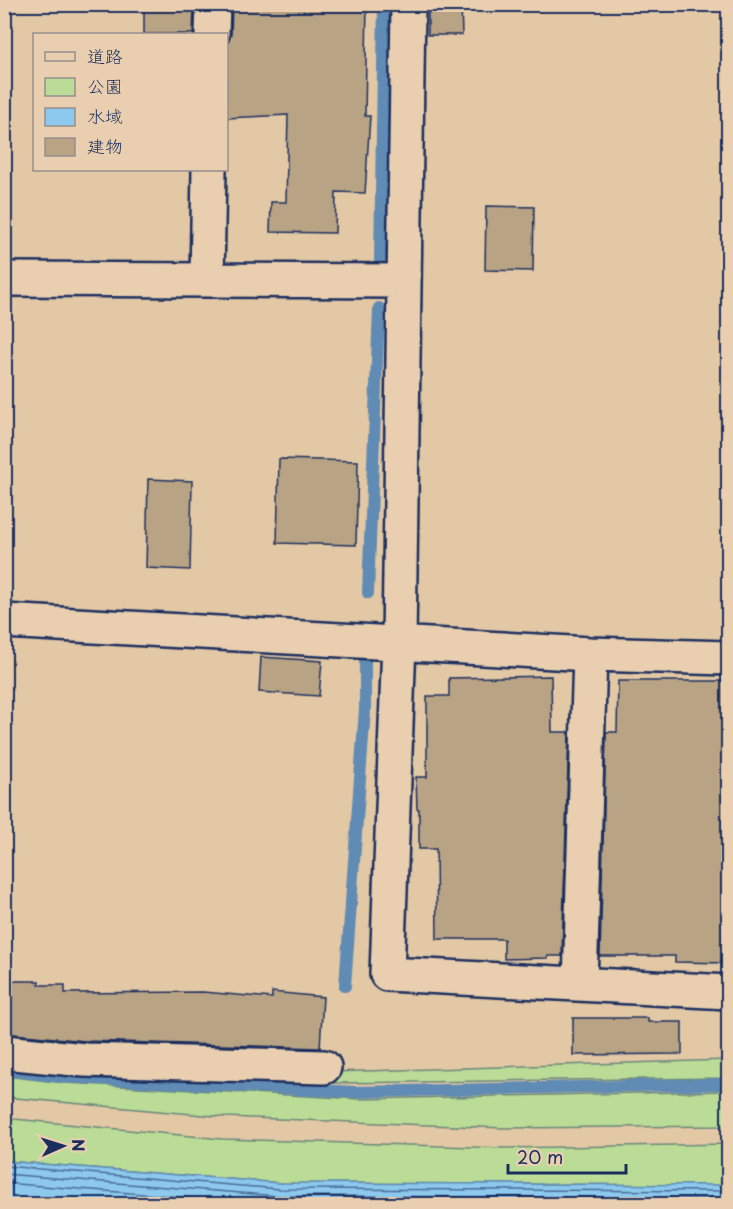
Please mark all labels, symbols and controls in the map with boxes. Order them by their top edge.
legend [33,33,228,171]
text: 道路 [87,42,123,69]
text: 公園 [87,72,123,99]
text: 水域 [87,102,123,129]
text: 建物 [87,132,123,159]
north arrow [33,1116,93,1176]
scale bar [508,1137,626,1175]
text: N [67,1138,91,1152]
text: 20 m [517,1143,563,1170]

